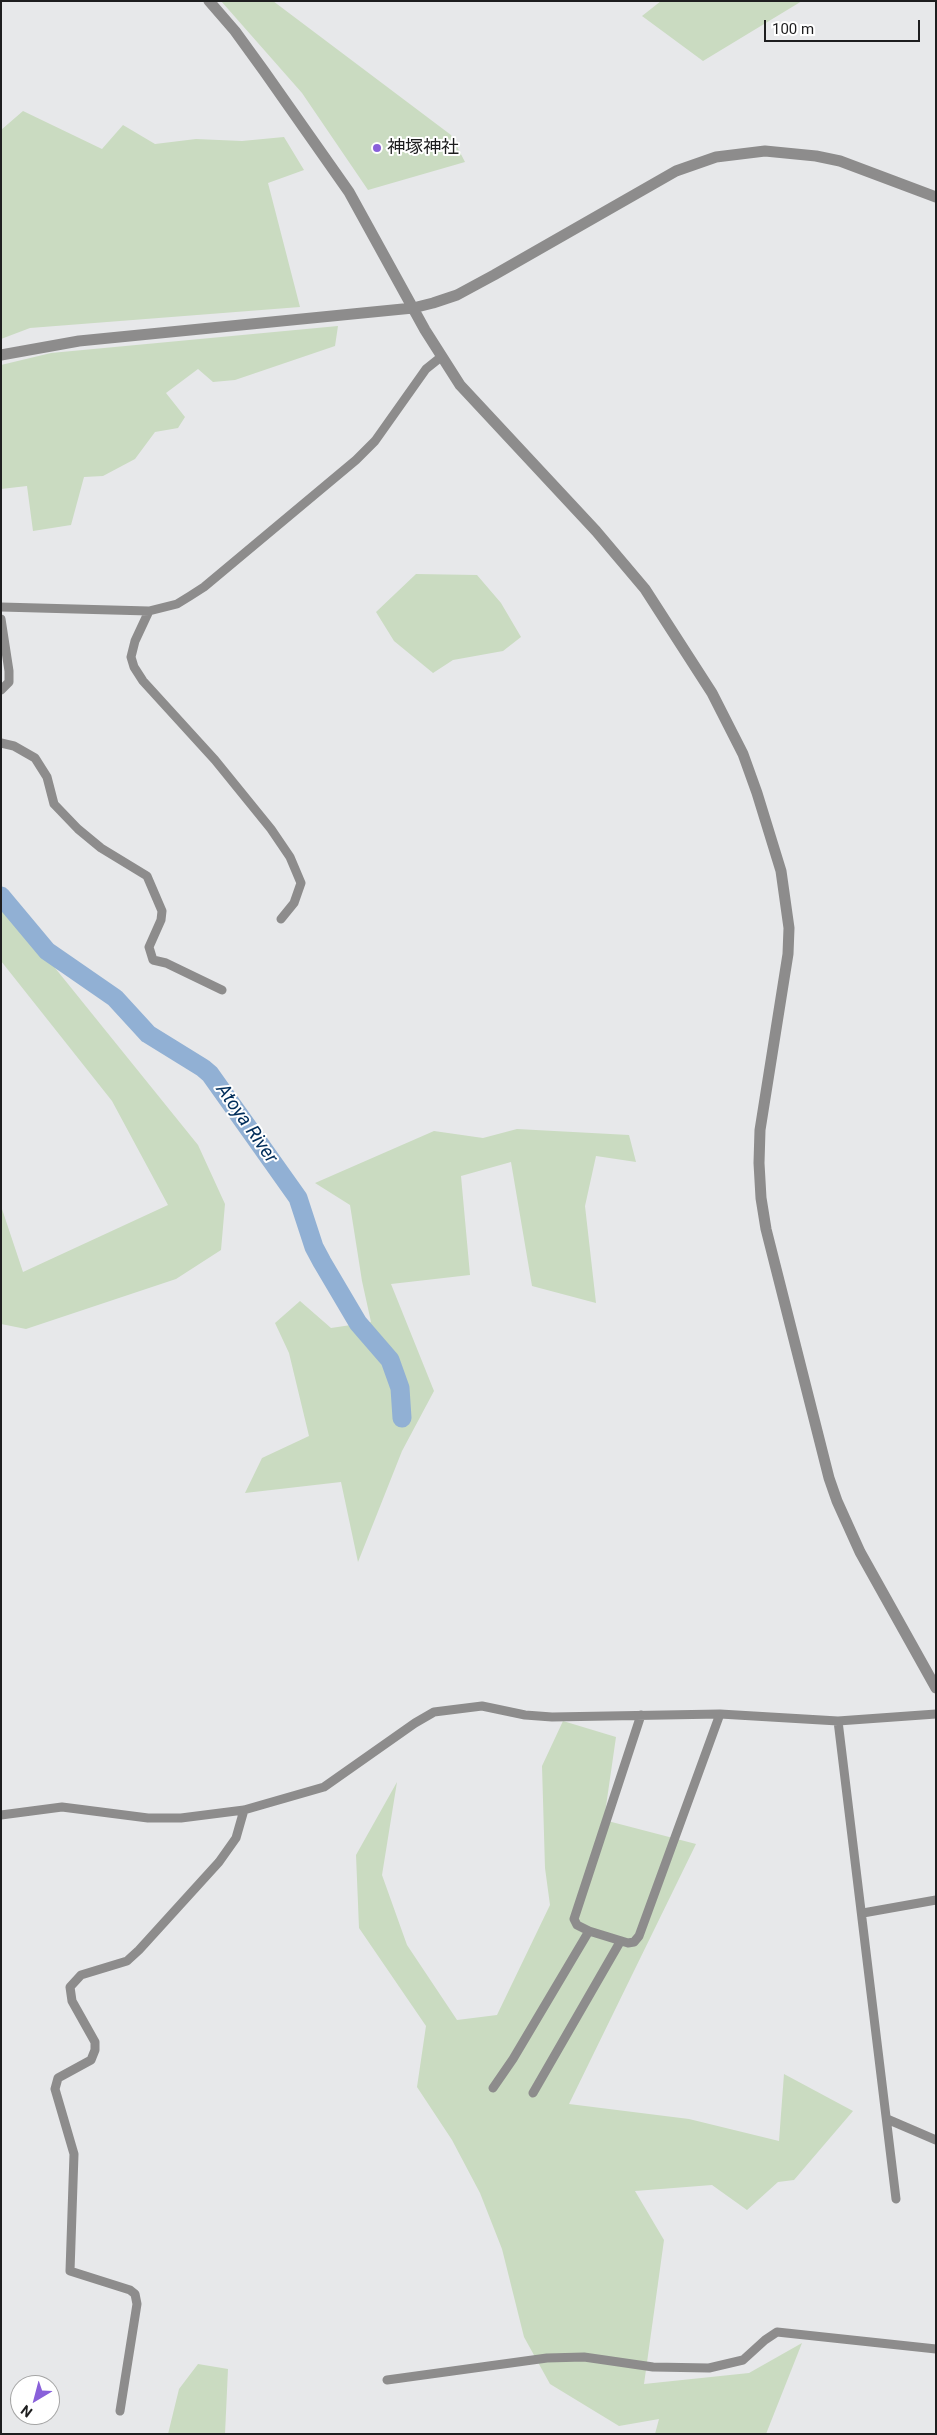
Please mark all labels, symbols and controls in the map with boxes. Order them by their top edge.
scale bar [767,10,923,42]
text: 100 m [772,20,814,38]
place label: 神塚神社 [387,137,459,159]
marker: 神塚神社 [371,142,383,154]
water label: Atoya River [210,1080,282,1168]
north arrow [10,2375,60,2425]
text: N [18,2402,35,2421]

